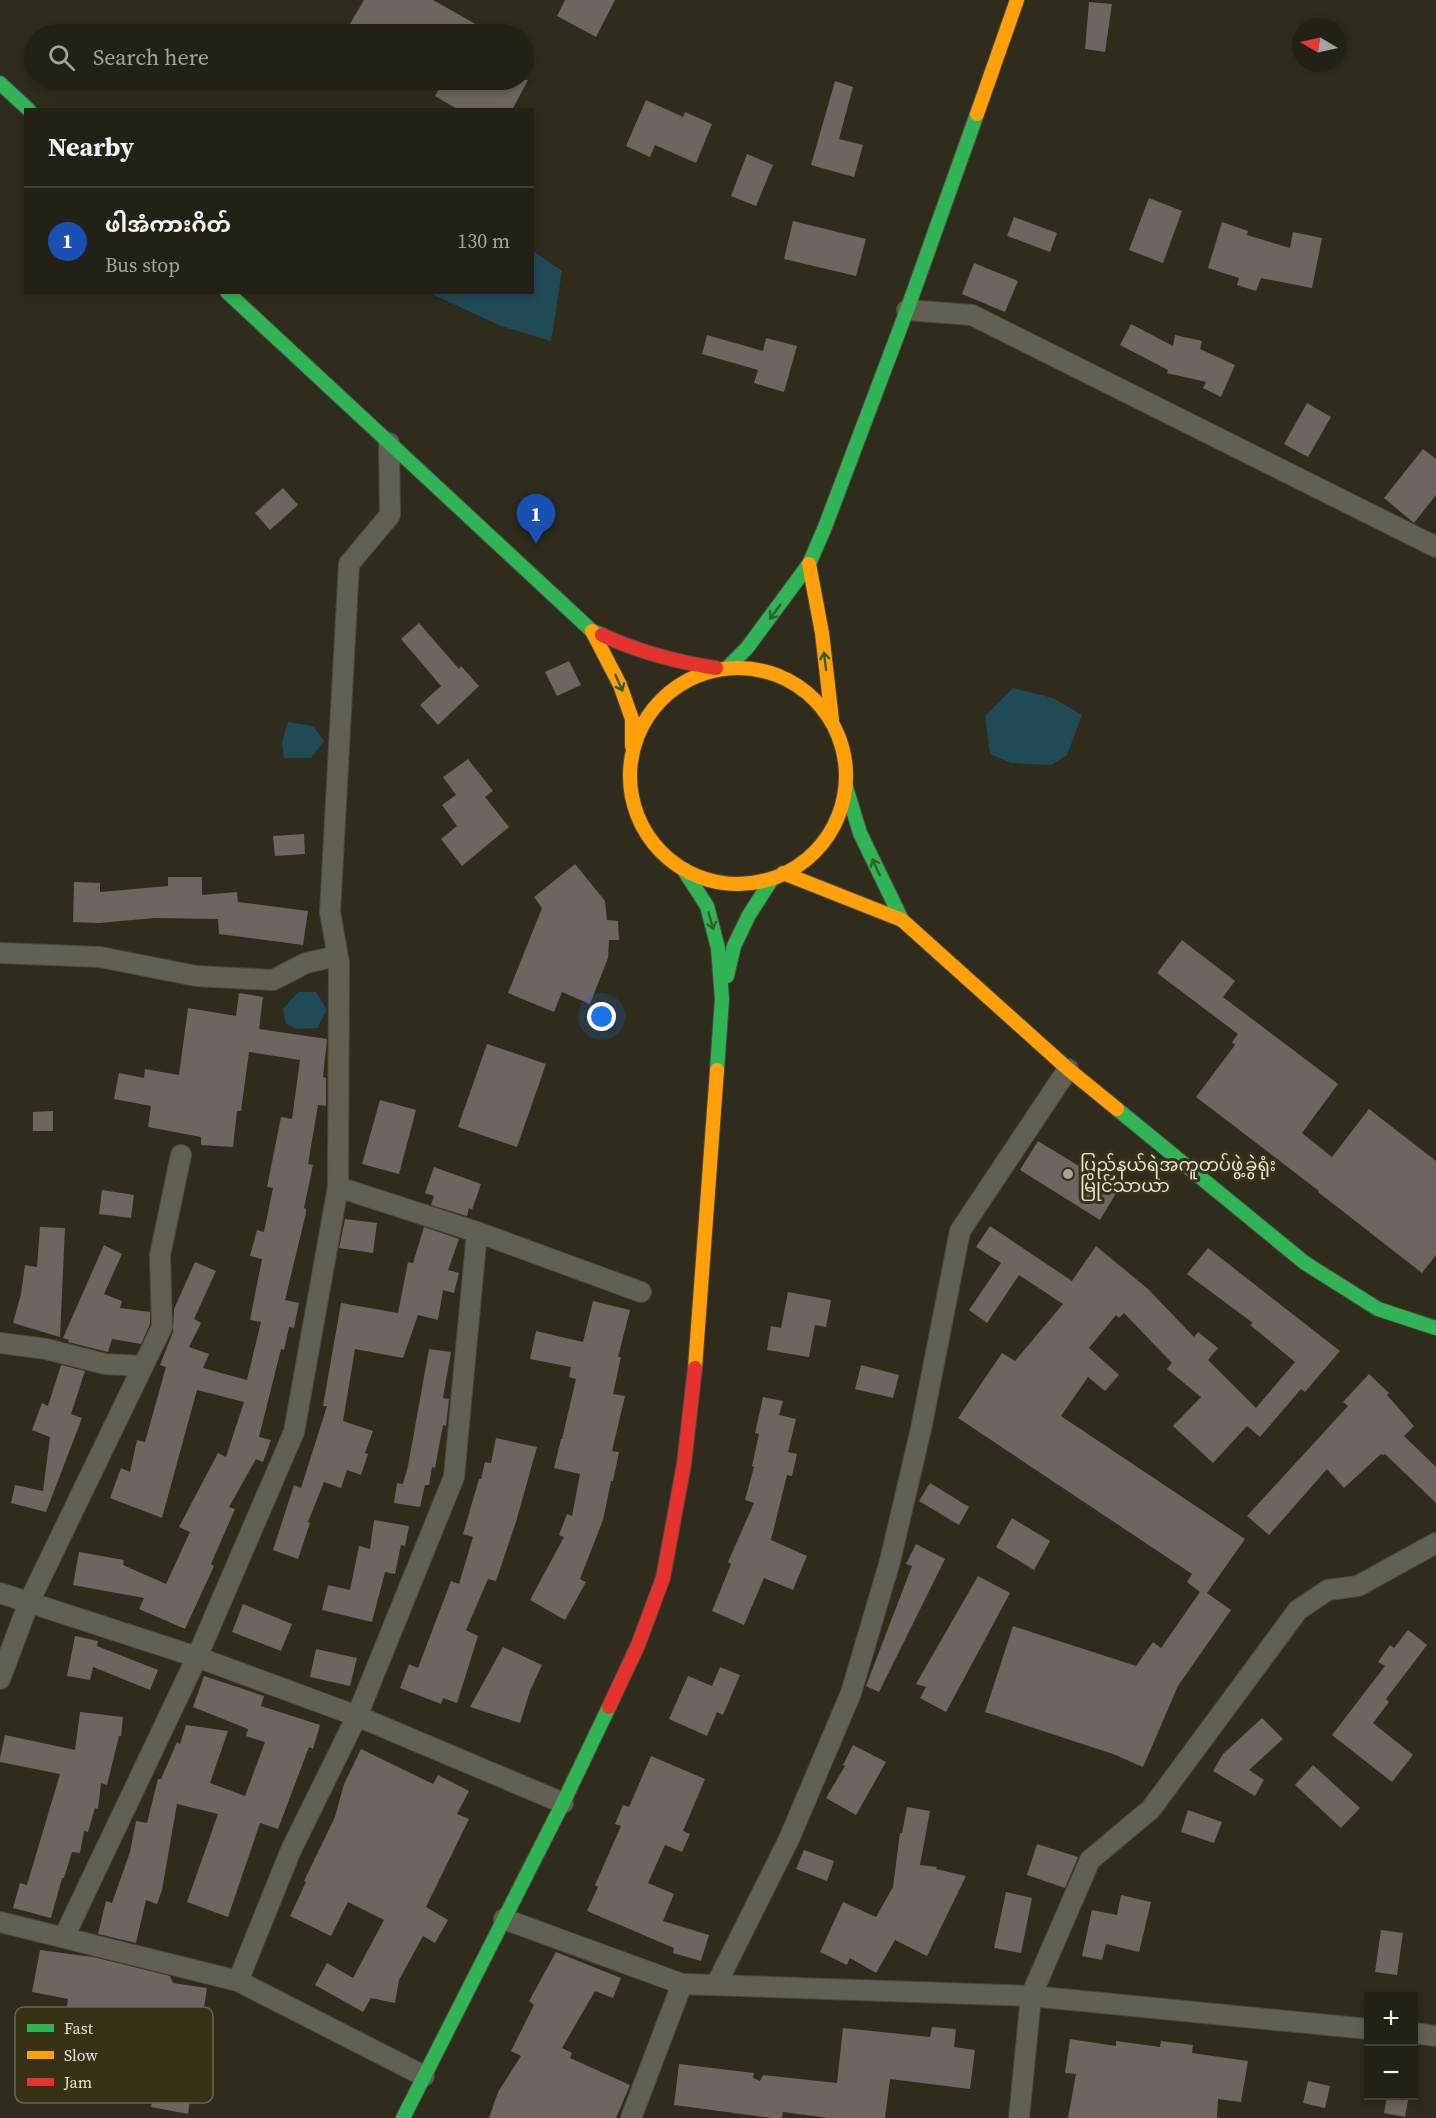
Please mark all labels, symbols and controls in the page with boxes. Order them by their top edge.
north arrow [1292,18,1346,72]
search box [24,24,534,90]
icon: search [45,41,78,74]
text: Search here [93,42,209,72]
text: Nearby [48,129,134,165]
text: ဖါအံကားဂိတ် [105,209,231,239]
text: 1 [62,227,73,255]
text: 130 m [457,227,510,255]
text: Bus stop [105,251,180,279]
pin: 1 [516,494,556,544]
one-way arrow [769,603,781,619]
one-way arrow [819,652,830,672]
one-way arrow [613,674,625,692]
one-way arrow [869,859,881,877]
one-way arrow [705,911,717,930]
your location [587,1002,616,1031]
place label: ပြည်နယ်ရဲအကူတပ်ဖွဲ့ခွဲရုံး မြိုင်သာယာ [1080,1152,1276,1201]
marker: ပြည်နယ်ရဲအကူတပ်ဖွဲ့ခွဲရုံး မြိုင်သာယာ [1061,1167,1075,1181]
map controls [1364,1992,1418,2100]
button: + [1364,1992,1418,2046]
legend [15,2007,213,2103]
text: Fast [64,2017,94,2039]
text: Slow [64,2044,99,2066]
button: − [1364,2046,1418,2100]
text: Jam [63,2071,92,2093]

